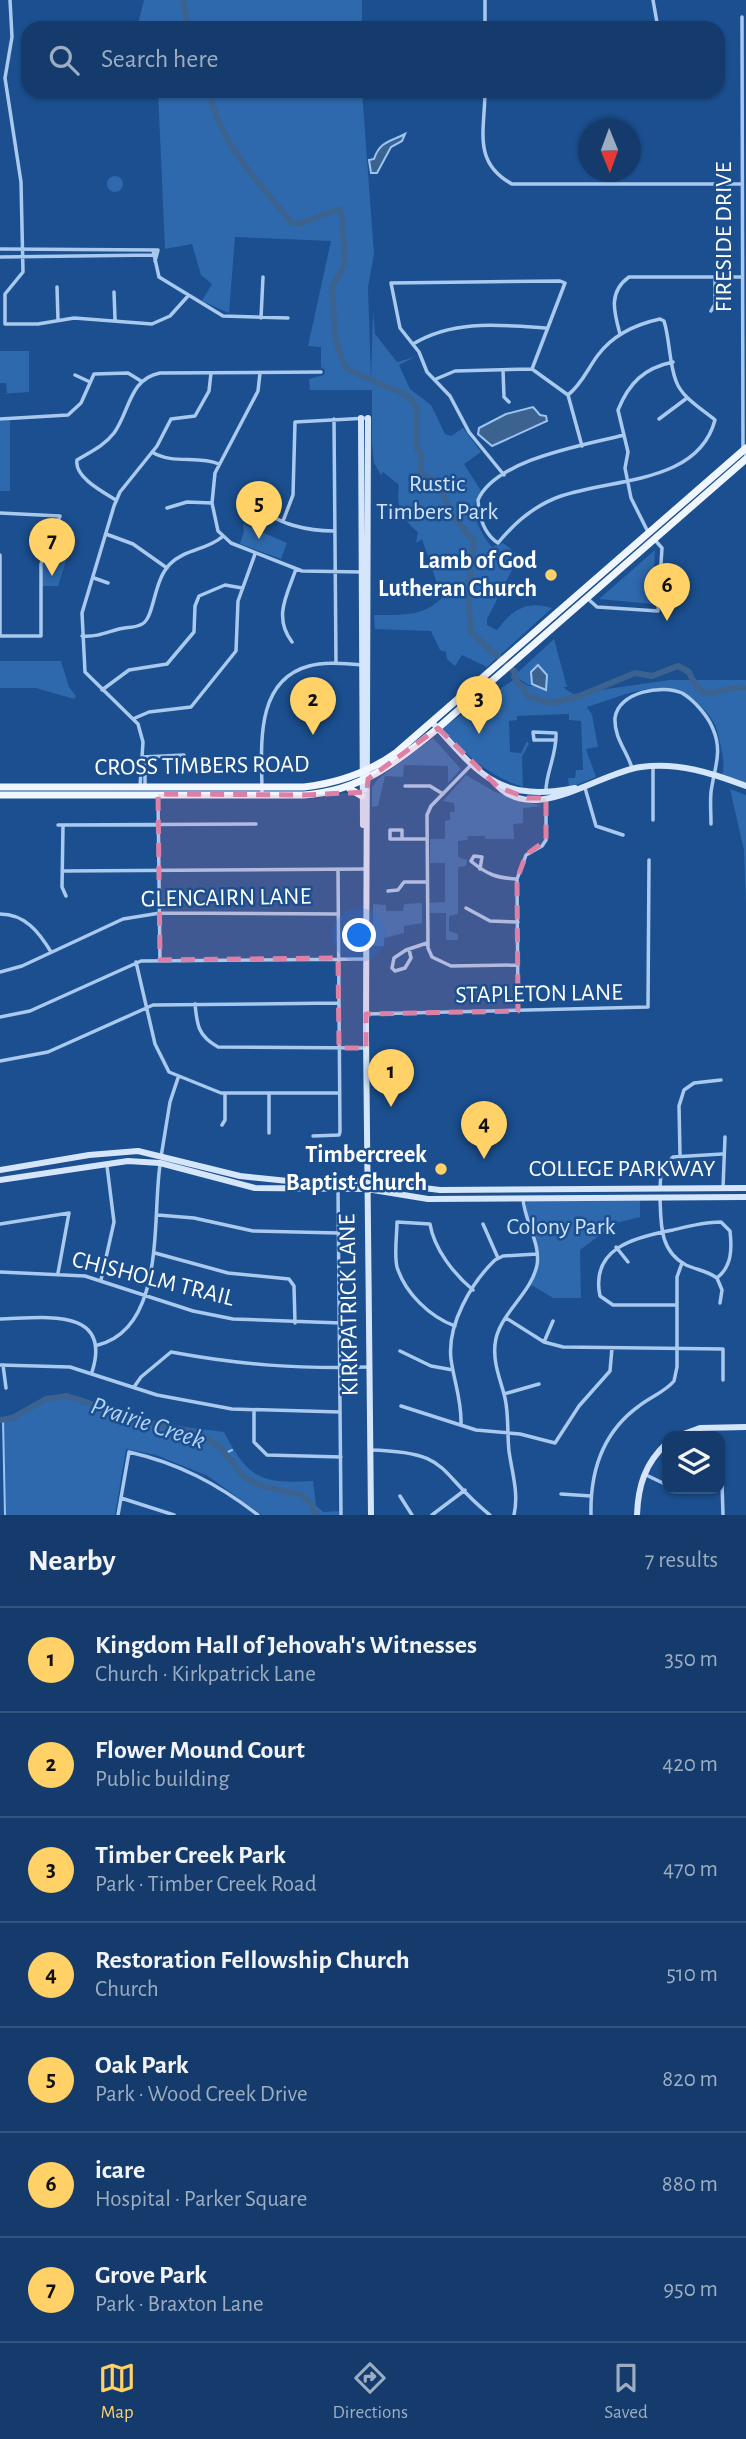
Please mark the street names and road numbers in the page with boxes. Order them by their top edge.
street label: FIRESIDE DRIVE [712,161,736,312]
street label: CROSS TIMBERS ROAD [94,752,310,780]
street label: GLENCAIRN LANE [141,885,312,911]
street label: STAPLETON LANE [455,981,623,1007]
street label: COLLEGE PARKWAY [529,1157,716,1181]
street label: KIRKPATRICK LANE [335,1213,363,1396]
street label: CHISHOLM TRAIL [69,1247,237,1311]

